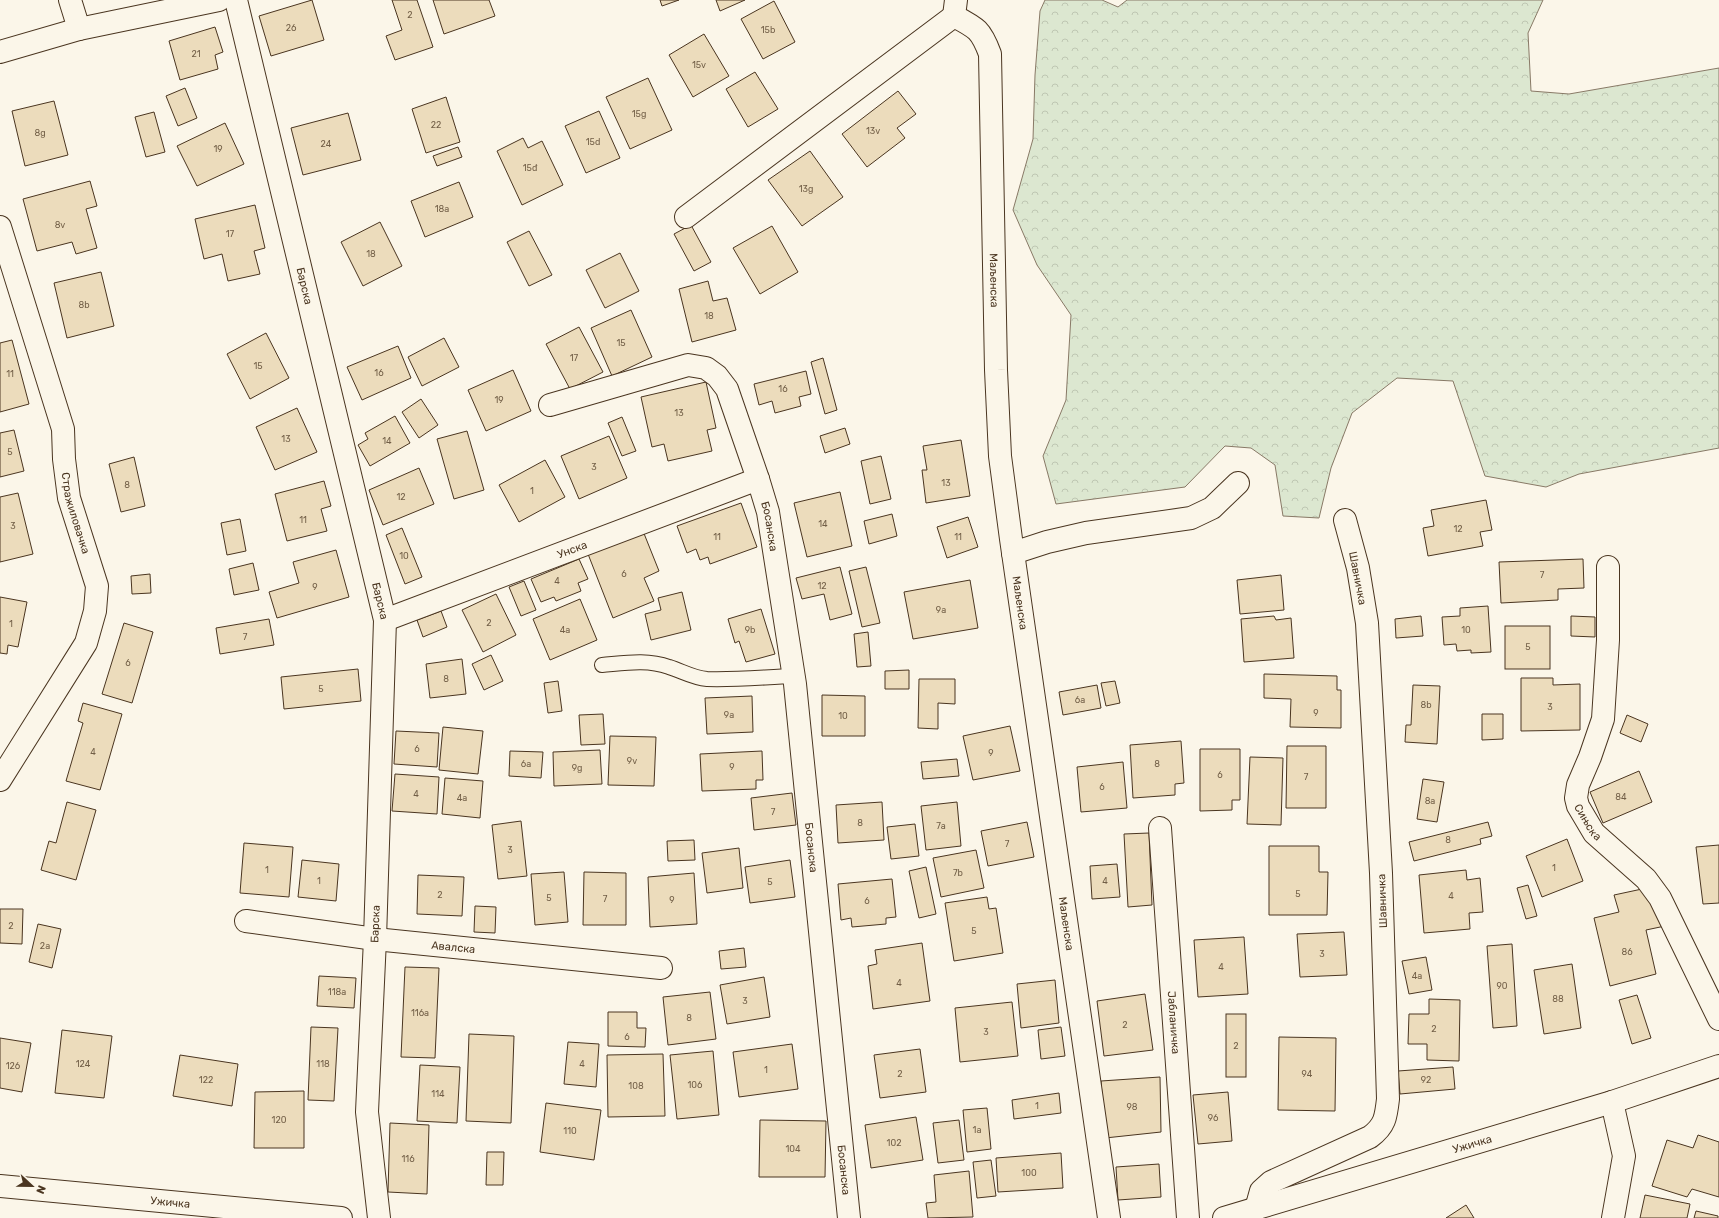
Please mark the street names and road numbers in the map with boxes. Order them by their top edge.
street label: Маљенска [987,253,1001,308]
street label: Барска [293,266,315,306]
street label: Стражиловачка [59,471,92,556]
street label: Босанска [758,500,780,552]
street label: Унска [556,538,589,561]
street label: Шавничка [1346,550,1369,606]
street label: Маљенска [1009,575,1030,631]
street label: Барска [369,581,391,621]
street label: Сињска [1571,802,1604,843]
street label: Босанска [802,822,820,873]
street label: Шавничка [1375,874,1390,928]
street label: Маљенска [1056,896,1076,951]
street label: Барска [368,905,383,943]
street label: Авалска [431,939,476,956]
street label: Јабланичка [1165,990,1182,1055]
street label: Ужичка [1451,1132,1493,1156]
street label: Босанска [835,1144,853,1196]
street label: Ужичка [150,1194,191,1211]

